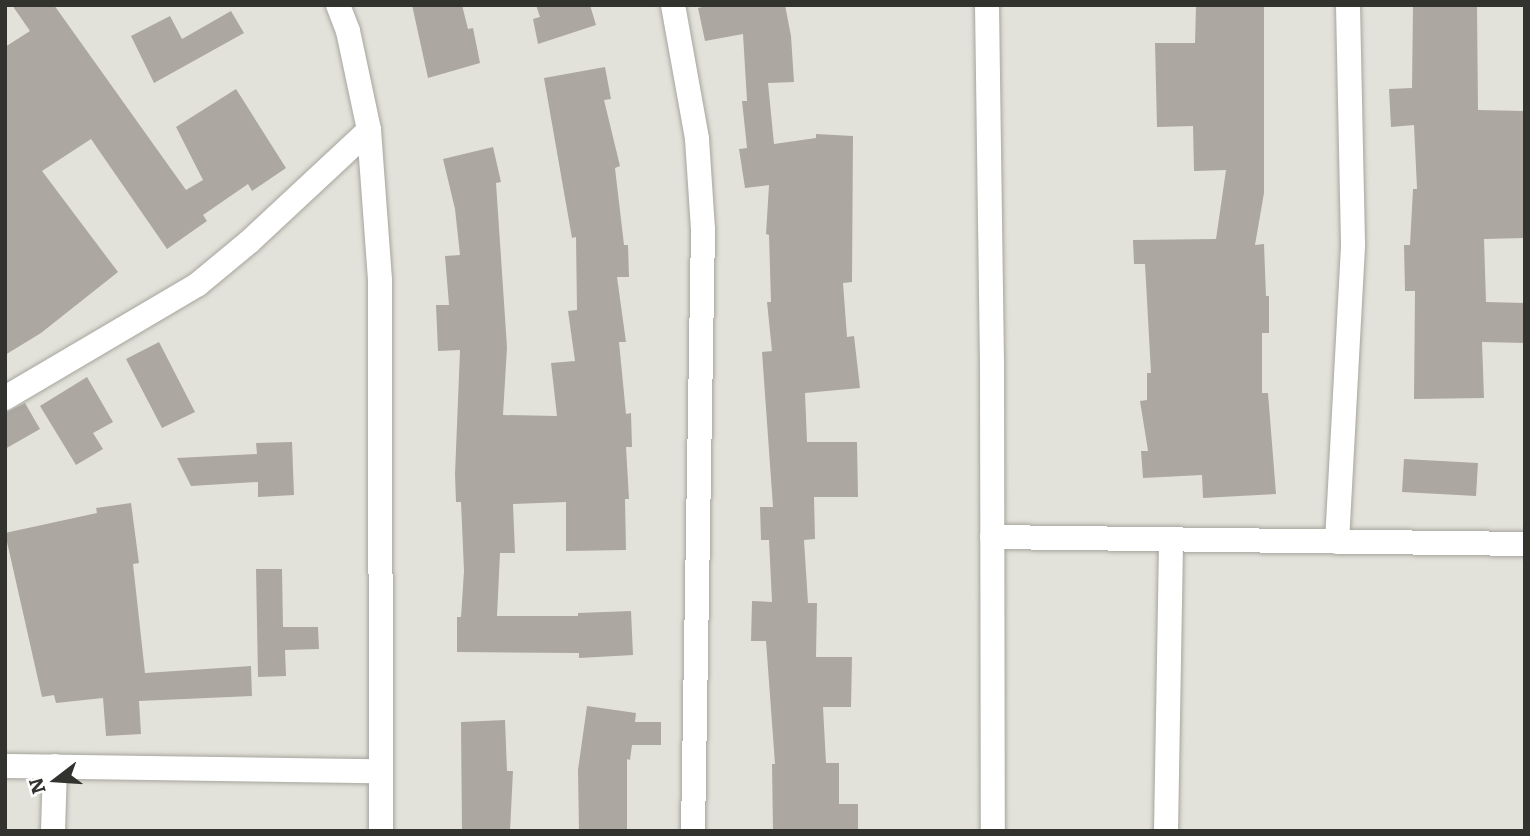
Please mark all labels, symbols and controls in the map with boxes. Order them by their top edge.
north arrow [21,745,91,815]
text: N [20,774,52,798]

